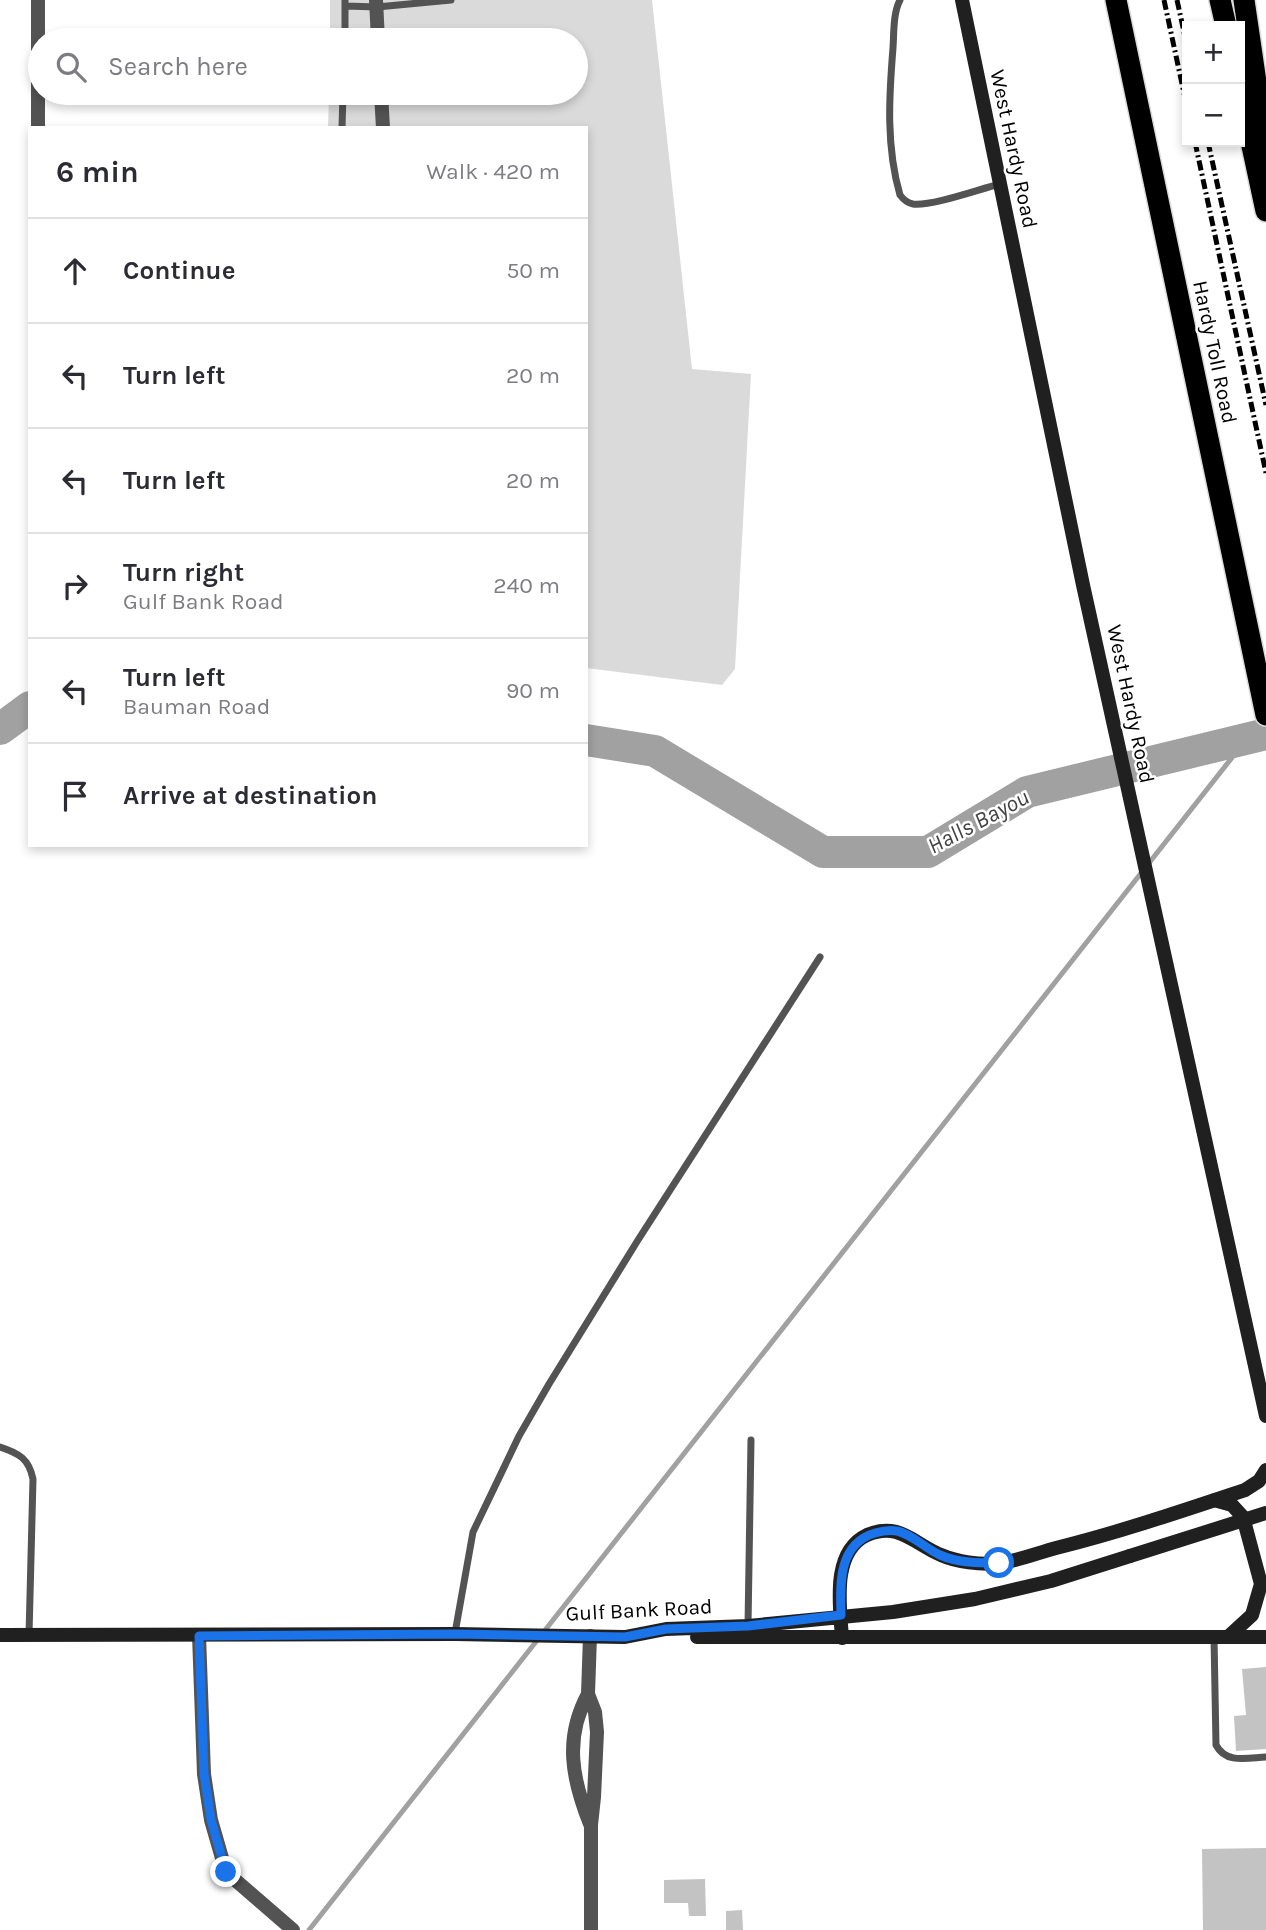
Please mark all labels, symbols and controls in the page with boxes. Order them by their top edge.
map controls [1182,21,1245,147]
button: + [1182,21,1245,84]
search box [28,28,588,105]
icon: search [52,48,90,86]
text: Search here [108,51,248,82]
street label: West Hardy Road [985,67,1043,231]
button: − [1182,84,1245,147]
text: 6 min [56,154,139,190]
text: Walk · 420 m [426,158,560,185]
icon: ahead [56,252,94,290]
text: Continue [123,255,235,286]
text: 50 m [506,257,560,284]
street label: Hardy Toll Road [1188,278,1242,426]
icon: left [56,357,94,395]
text: Turn left [123,360,225,391]
text: 20 m [506,362,560,389]
icon: left [56,462,94,500]
text: Turn left [123,465,225,496]
text: 20 m [506,467,560,494]
text: Turn right [123,557,244,588]
icon: right [56,567,94,605]
text: 240 m [493,572,560,599]
text: Gulf Bank Road [123,588,284,615]
street label: West Hardy Road [1102,622,1160,786]
text: Turn left [123,662,225,693]
icon: left [56,672,94,710]
text: 90 m [506,677,560,704]
text: Bauman Road [123,693,270,720]
icon: arrive [56,777,94,815]
text: Arrive at destination [123,780,377,811]
water label: Halls Bayou [923,783,1034,859]
route start [983,1547,1014,1578]
street label: Gulf Bank Road [565,1594,713,1626]
route end [210,1856,241,1887]

